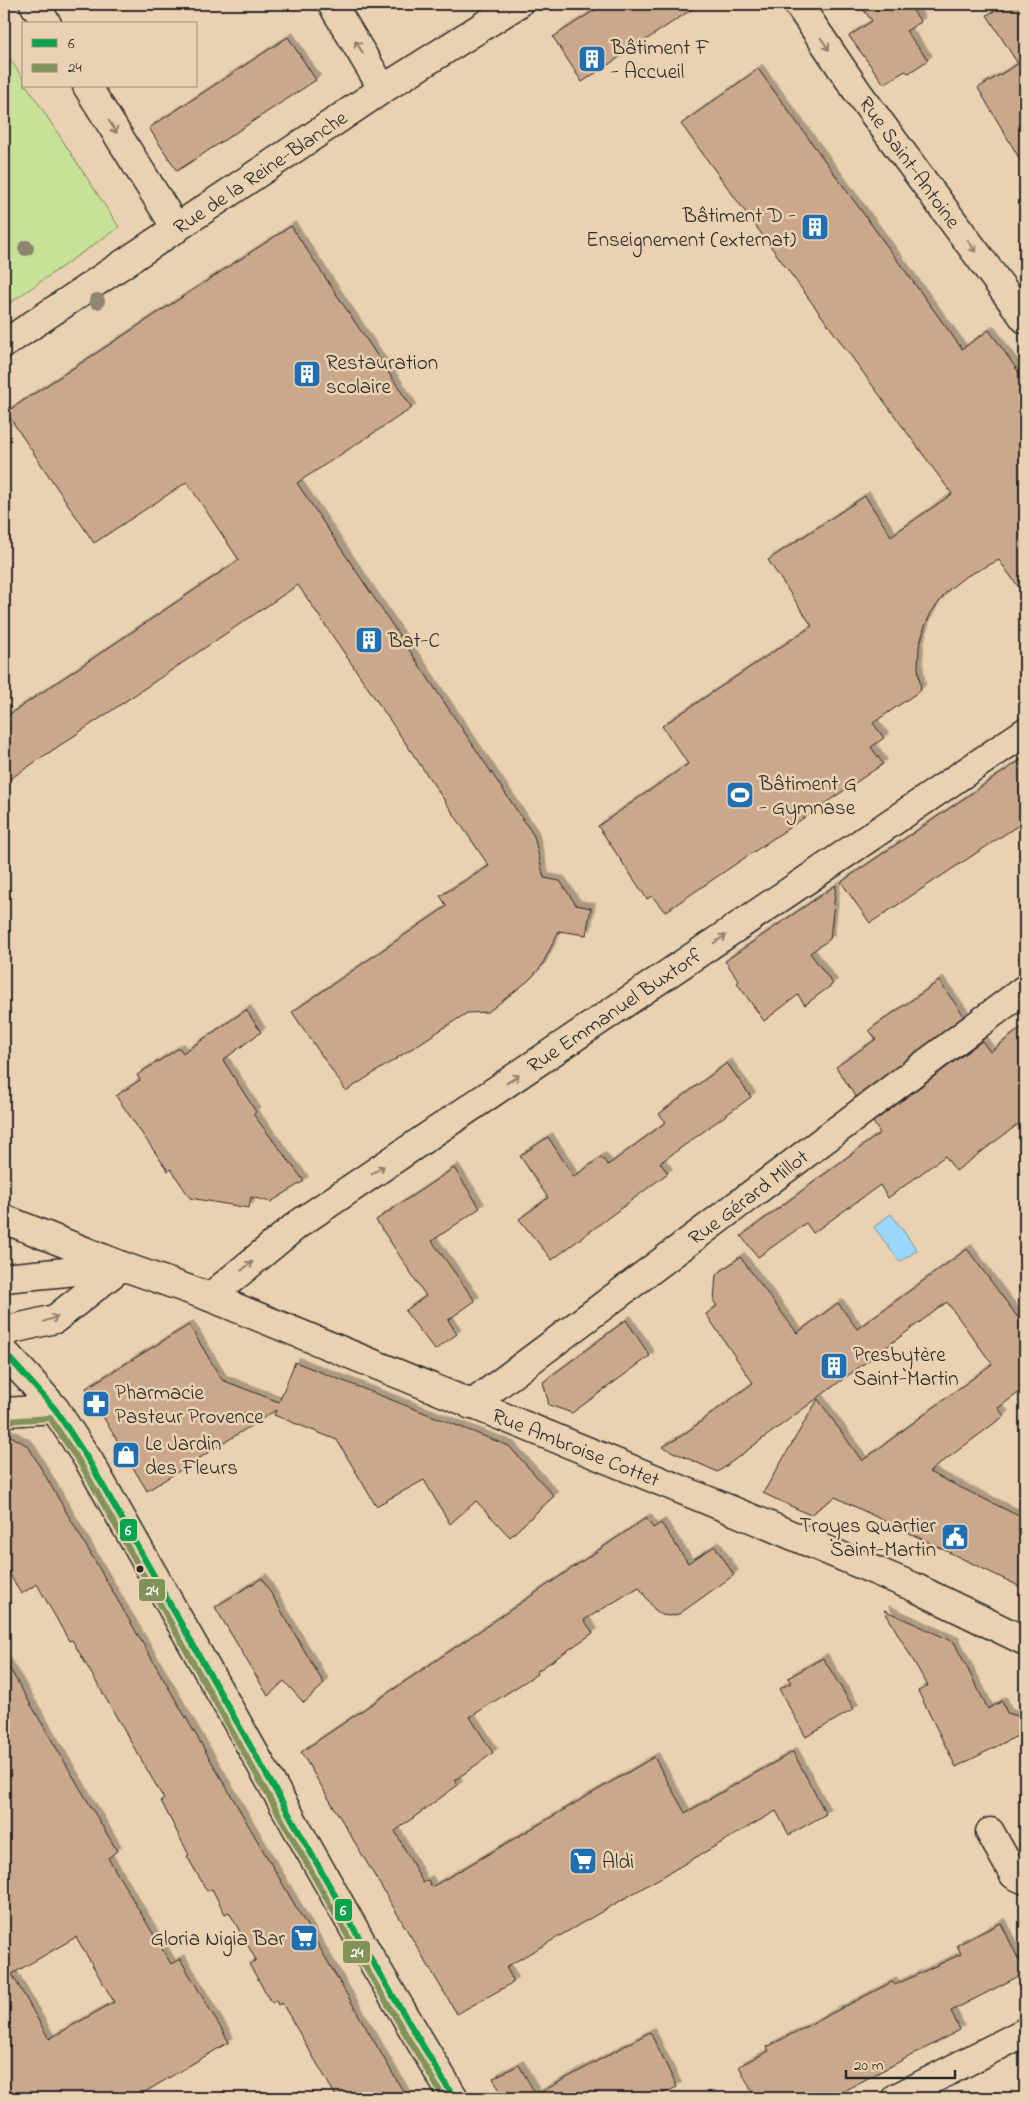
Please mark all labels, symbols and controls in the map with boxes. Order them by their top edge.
legend [22,22,198,88]
text: 6 [68,33,75,55]
place label: Bâtiment F - Accueil [610,34,710,88]
one-way arrow [820,37,830,51]
one-way arrow [353,40,363,54]
building icon: Bâtiment F - Accueil [577,44,607,74]
text: 24 [68,57,82,79]
street label: Rue Saint-Antoine [850,91,967,236]
street label: Rue de la Reine-Blanche [168,104,355,243]
one-way arrow [108,120,118,134]
place label: Bâtiment D - Enseignement (externat) [586,202,796,258]
building icon: Bâtiment D - Enseignement (externat) [800,212,830,242]
one-way arrow [967,239,977,253]
place label: Restauration scolaire [326,349,438,403]
building icon: Restauration scolaire [292,359,322,389]
building icon: Bat-C [354,625,384,655]
place label: Bat-C [387,627,440,657]
place label: Bâtiment G - Gymnase [758,770,857,826]
sports icon: Bâtiment G - Gymnase [725,780,755,810]
one-way arrow [713,933,727,944]
street label: Rue Emmanuel Buxtorf [522,942,709,1081]
one-way arrow [506,1074,520,1084]
street label: Rue Gérard Millot [683,1143,816,1254]
one-way arrow [371,1165,385,1175]
one-way arrow [241,1260,254,1271]
one-way arrow [43,1314,58,1323]
place label: Presbytère Saint-Martin [853,1341,959,1395]
building icon: Presbytère Saint-Martin [819,1351,849,1381]
place label: Pharmacie Pasteur Provence [115,1379,264,1433]
pharmacy icon: Pharmacie Pasteur Provence [81,1389,111,1419]
street label: Rue Ambroise Cottet [487,1402,663,1496]
place label: Le Jardin des Fleurs [145,1430,238,1484]
shop icon: Le Jardin des Fleurs [111,1440,141,1470]
place label: Troyes Quartier Saint-Martin [799,1512,936,1566]
line badge: 6 [119,1518,138,1542]
text: 6 [124,1521,132,1542]
public building icon: Troyes Quartier Saint-Martin [940,1522,970,1552]
unlabelled marker [135,1564,145,1574]
line badge: 24 [138,1578,166,1602]
text: 24 [145,1581,159,1602]
supermarket icon: Aldi [568,1846,598,1876]
place label: Aldi [602,1848,634,1878]
line badge: 6 [334,1898,353,1922]
text: 6 [339,1901,347,1922]
supermarket icon: Gloria Nigia Bar [289,1923,319,1953]
place label: Gloria Nigia Bar [151,1925,285,1957]
line badge: 24 [342,1940,371,1964]
text: 24 [350,1943,364,1964]
scale bar [846,2047,955,2079]
text: 20 m [854,2055,884,2077]

